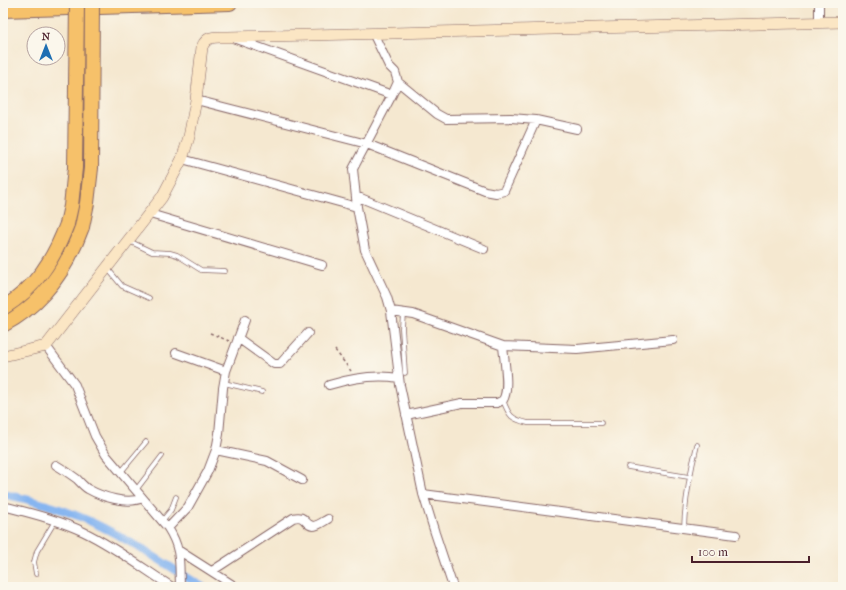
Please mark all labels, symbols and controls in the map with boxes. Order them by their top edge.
north arrow [26,26,66,66]
text: N [42,30,51,43]
scale bar [692,538,809,564]
text: 100 m [698,545,728,559]

